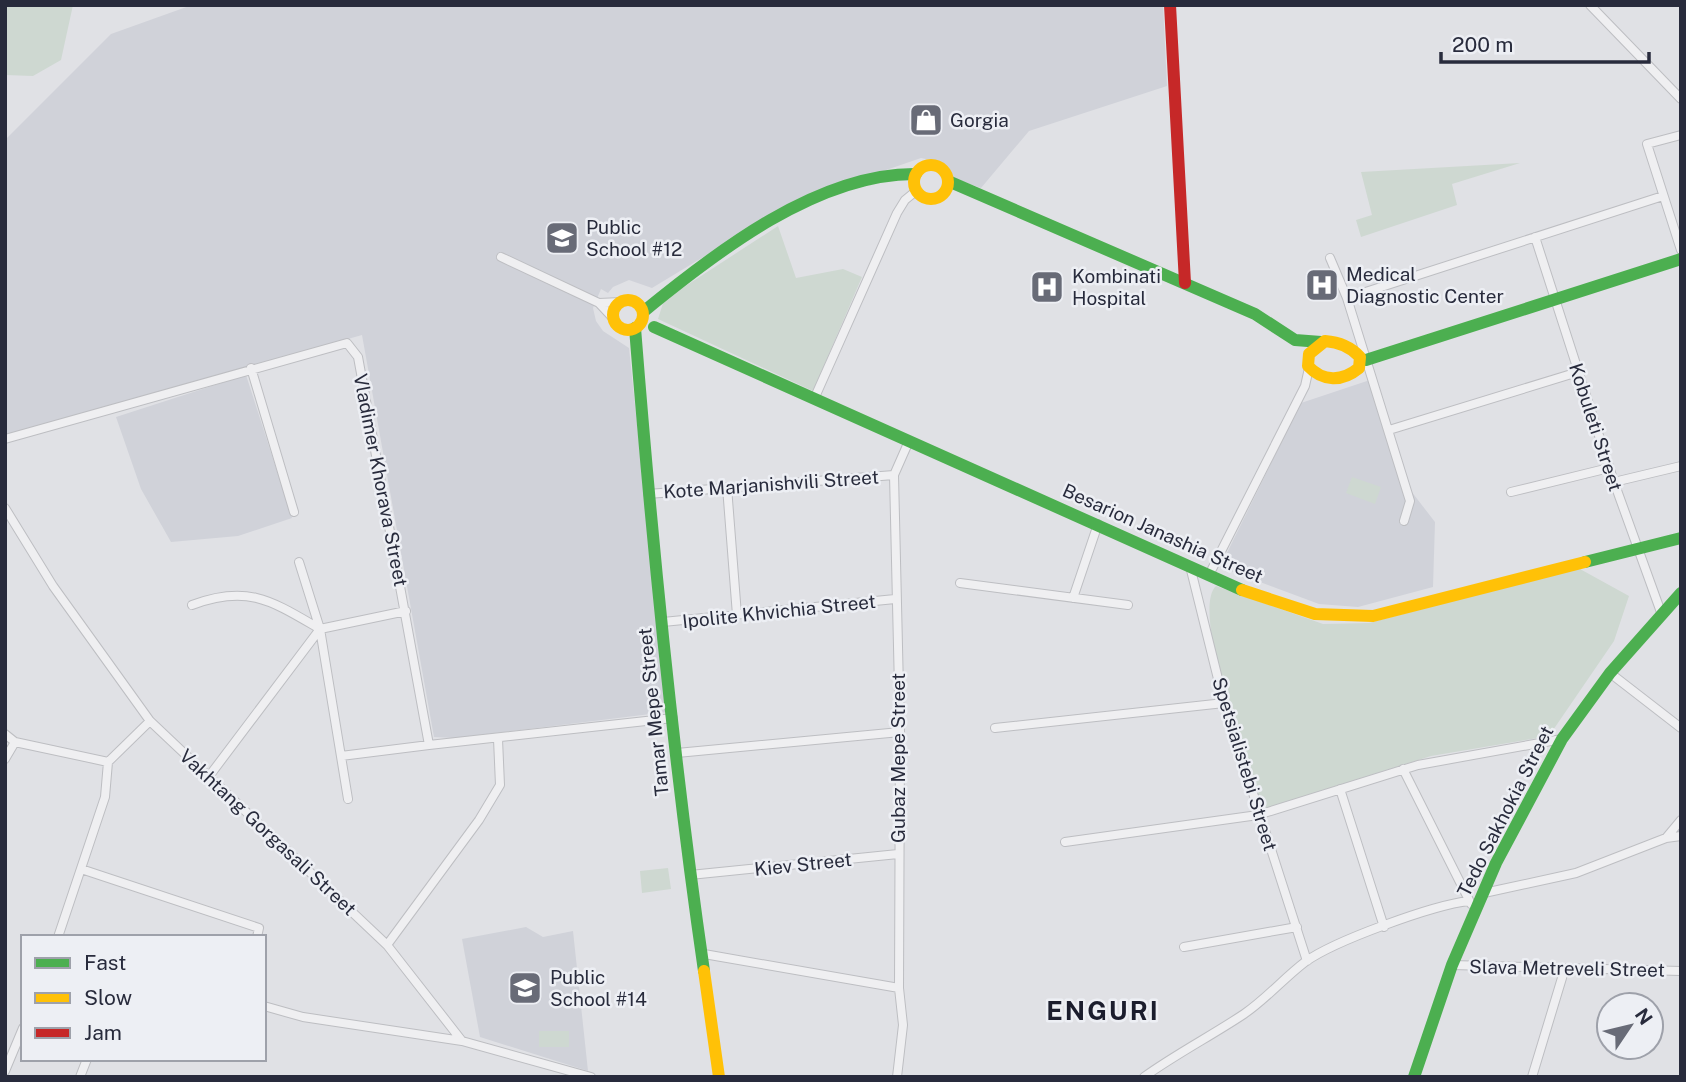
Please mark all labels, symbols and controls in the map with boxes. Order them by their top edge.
scale bar [1441,21,1649,65]
text: 200 m [1452,32,1513,57]
shop icon: Gorgia [907,101,945,139]
place label: Gorgia [950,109,1009,131]
place label: Public School #12 [586,216,682,260]
school or university icon: Public School #12 [543,219,581,257]
place label: Medical Diagnostic Center [1346,263,1504,307]
place label: Kombinati Hospital [1072,265,1161,309]
hospital icon: Medical Diagnostic Center [1303,266,1341,304]
hospital icon: Kombinati Hospital [1028,268,1066,306]
street label: Kobuleti Street [1565,360,1627,494]
street label: Vladimer Khorava Street [350,372,412,588]
street label: Kote Marjanishvili Street [662,465,880,503]
street label: Besarion Janashia Street [1059,479,1267,587]
street label: Ipolite Khvichia Street [681,590,877,632]
street label: Tamar Mepe Street [633,627,673,797]
street label: Gubaz Mepe Street [887,673,909,843]
street label: Spetsialistebi Street [1208,675,1282,853]
street label: Tedo Sakhokia Street [1452,722,1558,900]
street label: Vakhtang Gorgasali Street [175,744,361,920]
street label: Kiev Street [753,848,853,880]
legend [21,935,266,1061]
text: Fast [84,950,126,975]
street label: Slava Metreveli Street [1469,955,1665,981]
place label: Public School #14 [550,966,647,1010]
school or university icon: Public School #14 [506,969,544,1007]
text: Slow [84,985,132,1010]
north arrow [1595,991,1665,1061]
district label: ENGURI [1046,995,1160,1026]
text: N [1631,1004,1657,1029]
text: Jam [84,1020,122,1045]

